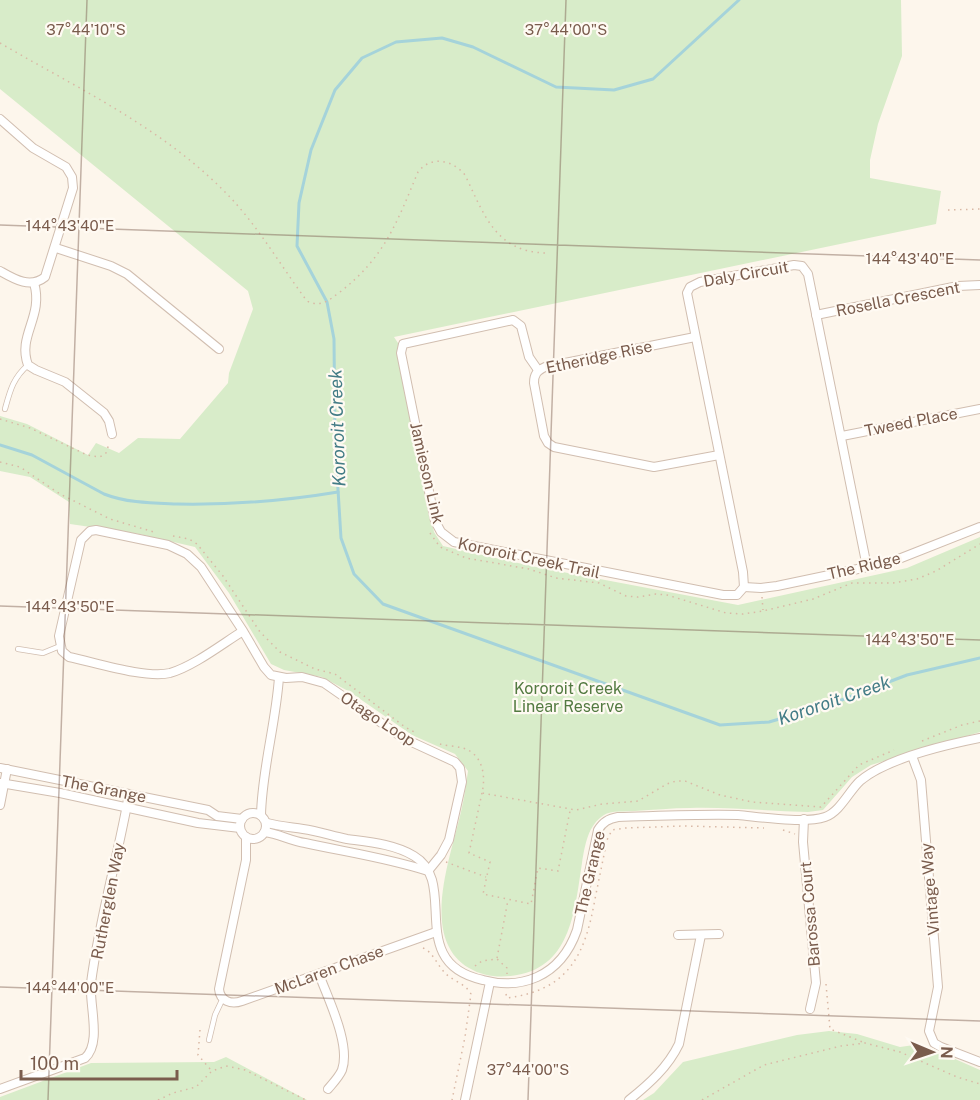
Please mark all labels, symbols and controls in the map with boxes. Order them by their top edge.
text: 37°44'10"S [46,21,126,38]
text: 37°44'00"S [525,21,607,38]
text: 144°43'40"E [26,217,114,234]
text: 144°43'40"E [866,250,954,267]
street label: Daly Circuit [702,257,790,291]
street label: Rosella Crescent [834,278,962,320]
street label: Etheridge Rise [544,336,654,378]
water label: Kororoit Creek [324,369,350,487]
street label: Tweed Place [863,404,959,440]
street label: Jamieson Link [406,420,448,526]
street label: Kororoit Creek Trail [456,534,602,582]
street label: The Ridge [826,548,902,584]
text: 144°43'50"E [26,598,114,615]
text: 144°43'50"E [866,631,954,648]
water label: Kororoit Creek [775,671,893,729]
park label: Kororoit Creek Linear Reserve [513,679,623,716]
street label: Otago Loop [337,688,419,750]
street label: The Grange [60,771,148,807]
street label: The Grange [571,829,609,917]
street label: Rutherglen Way [87,841,129,961]
street label: Vintage Way [916,842,943,936]
street label: Barossa Court [796,861,824,967]
street label: McLaren Chase [272,941,386,999]
text: 144°44'00"E [26,979,114,996]
north arrow [902,1022,962,1082]
scale bar [21,1043,177,1081]
text: N [937,1046,956,1059]
text: 100 m [30,1053,79,1074]
text: 37°44'00"S [487,1061,569,1078]

